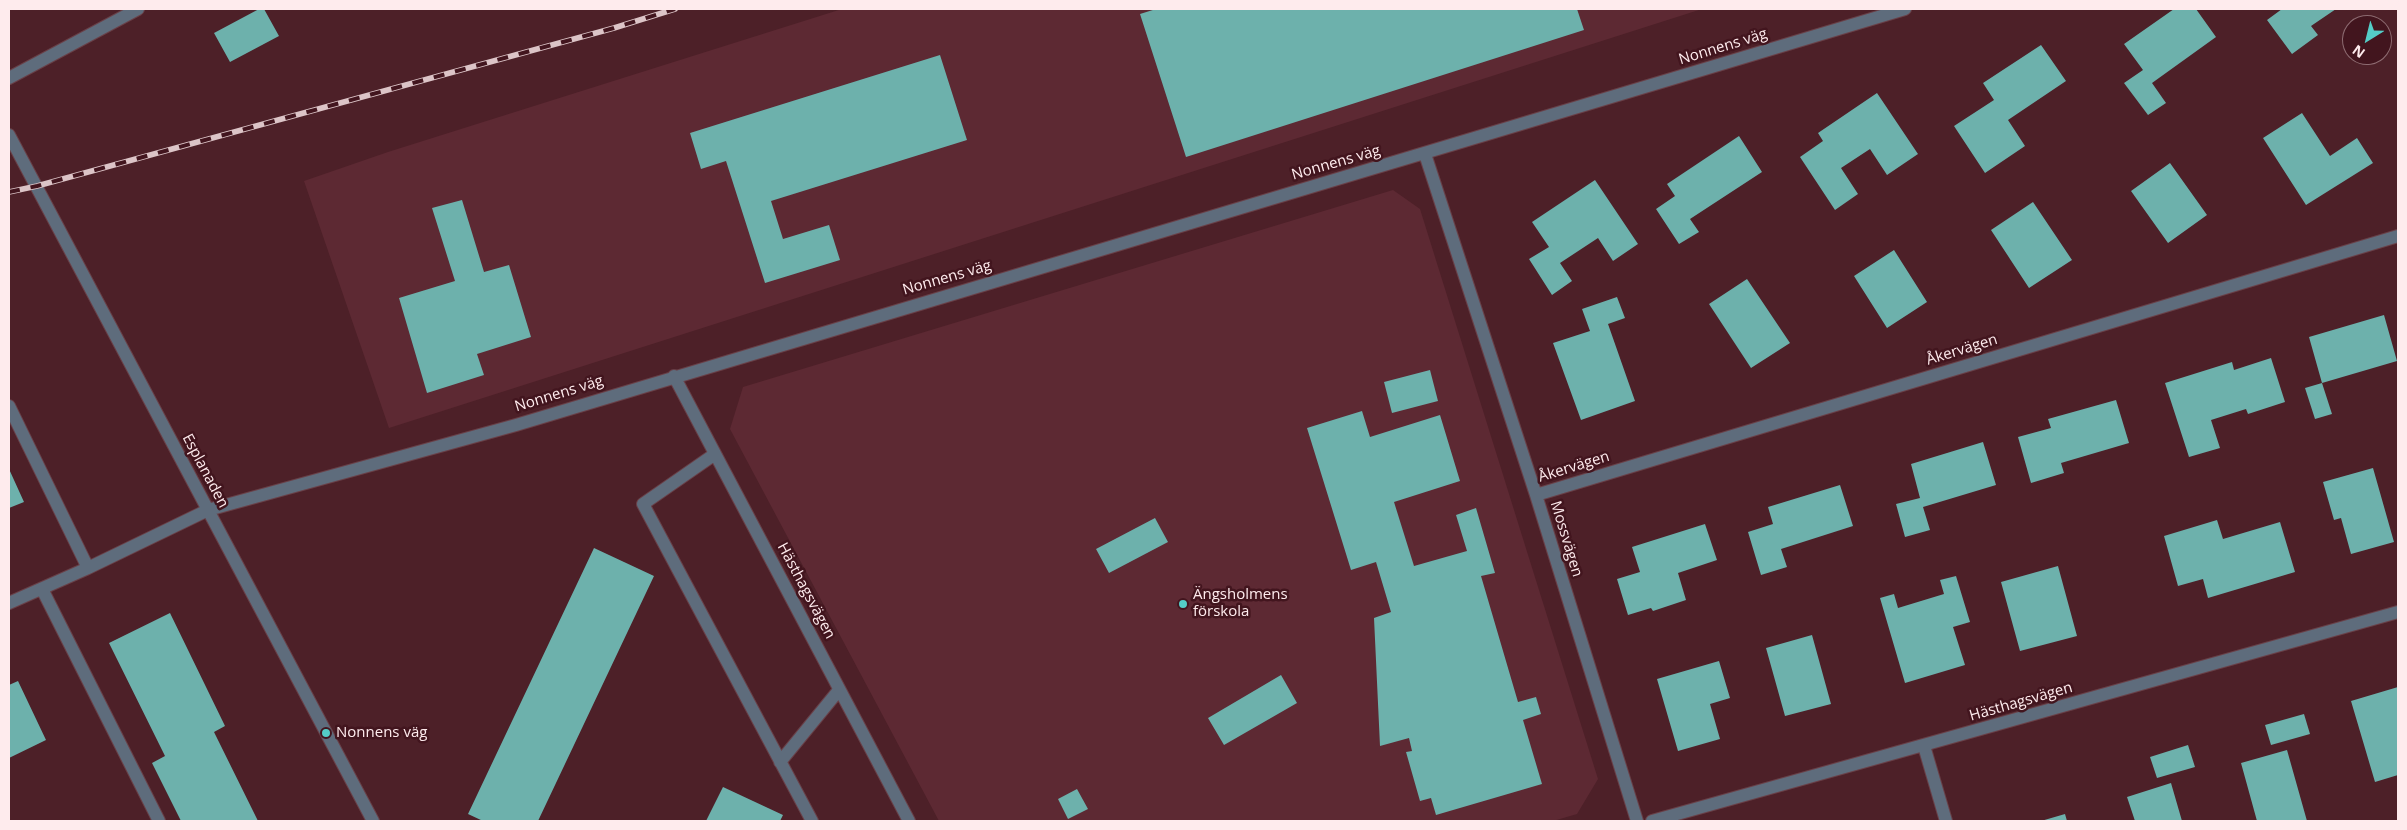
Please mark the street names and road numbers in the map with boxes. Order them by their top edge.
street label: Nonnens väg [1677,25,1769,69]
street label: Nonnens väg [1290,142,1382,184]
street label: Nonnens väg [901,257,993,299]
street label: Åkervägen [1924,331,2000,369]
street label: Nonnens väg [513,372,605,416]
street label: Esplanaden [178,431,232,511]
street label: Åkervägen [1536,448,1612,486]
street label: Mossvägen [1546,499,1586,579]
street label: Hästhagsvägen [773,540,839,642]
street label: Hästhagsvägen [1967,679,2075,725]

